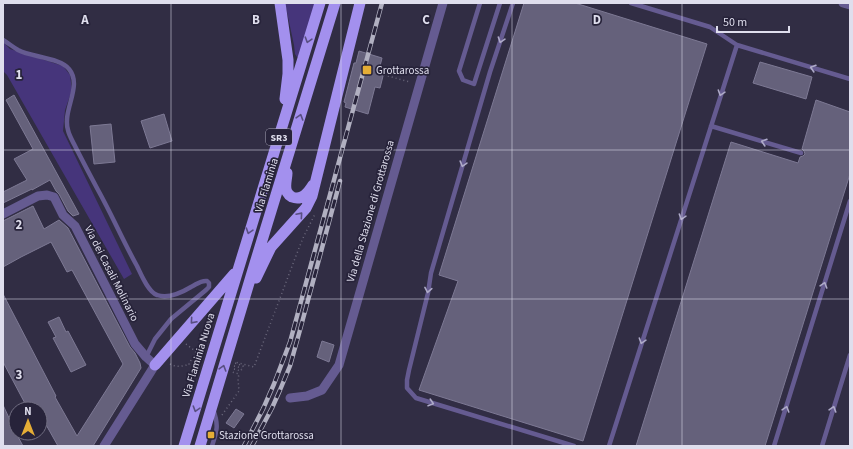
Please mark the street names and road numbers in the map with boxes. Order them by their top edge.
road number: SR3 [266,129,292,145]
street label: Via della Stazione di Grottarossa [343,138,398,284]
street label: Via Flaminia [251,156,282,214]
street label: Via dei Casali Molinario [81,223,142,324]
street label: Via Flaminia Nuova [178,311,218,399]

